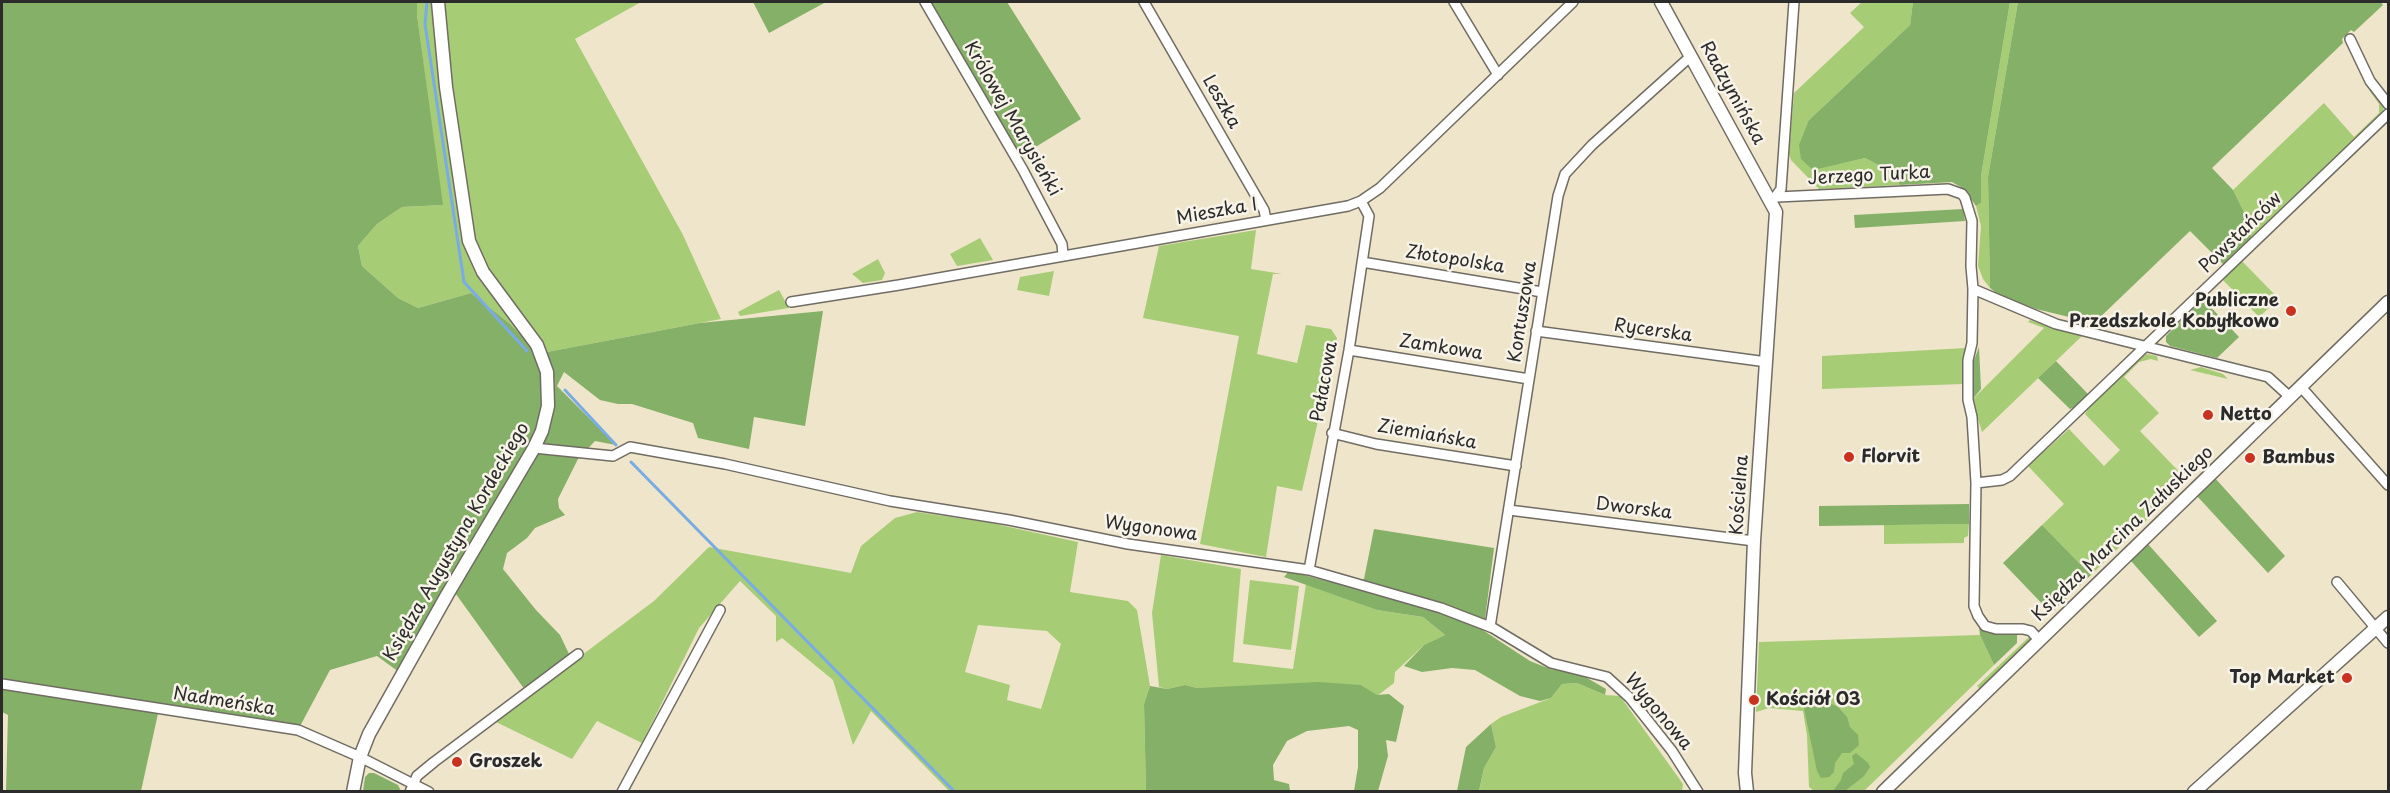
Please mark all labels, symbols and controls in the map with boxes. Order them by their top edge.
street label: Królowej Marysieńki [959,38,1065,200]
street label: Radzymińska [1695,38,1769,148]
street label: Leszka [1197,72,1245,132]
street label: Jerzego Turka [1807,162,1931,190]
street label: Powstańców [2195,188,2287,278]
street label: Mieszka I [1175,194,1259,230]
street label: Złotopolska [1404,242,1506,278]
street label: Kontuszowa [1504,260,1542,364]
place label: Publiczne Przedszkole Kobyłkowo [2069,290,2279,332]
marker: Publiczne Przedszkole Kobyłkowo [2284,304,2298,318]
street label: Rycerska [1612,315,1694,347]
street label: Zamkowa [1398,331,1484,365]
street label: Pałacowa [1307,340,1343,424]
place label: Netto [2220,404,2272,426]
marker: Netto [2201,408,2215,422]
street label: Ziemiańska [1376,416,1478,454]
street label: Księdza Augustyna Kordeckiego [380,419,534,665]
street label: Księdza Marcina Załuskiego [2028,442,2218,626]
place label: Florvit [1861,446,1920,468]
place label: Bambus [2262,447,2335,469]
marker: Florvit [1842,450,1856,464]
marker: Bambus [2243,451,2257,465]
street label: Kościelna [1726,454,1754,536]
street label: Dworska [1595,494,1673,524]
street label: Wygonowa [1103,512,1199,546]
place label: Top Market [2229,667,2335,689]
street label: Wygonowa [1620,669,1696,755]
marker: Top Market [2340,671,2354,685]
street label: Nadmeńska [172,683,276,721]
place label: Kościół 03 [1766,689,1861,711]
marker: Kościół 03 [1747,693,1761,707]
place label: Groszek [469,751,542,773]
marker: Groszek [450,755,464,769]

